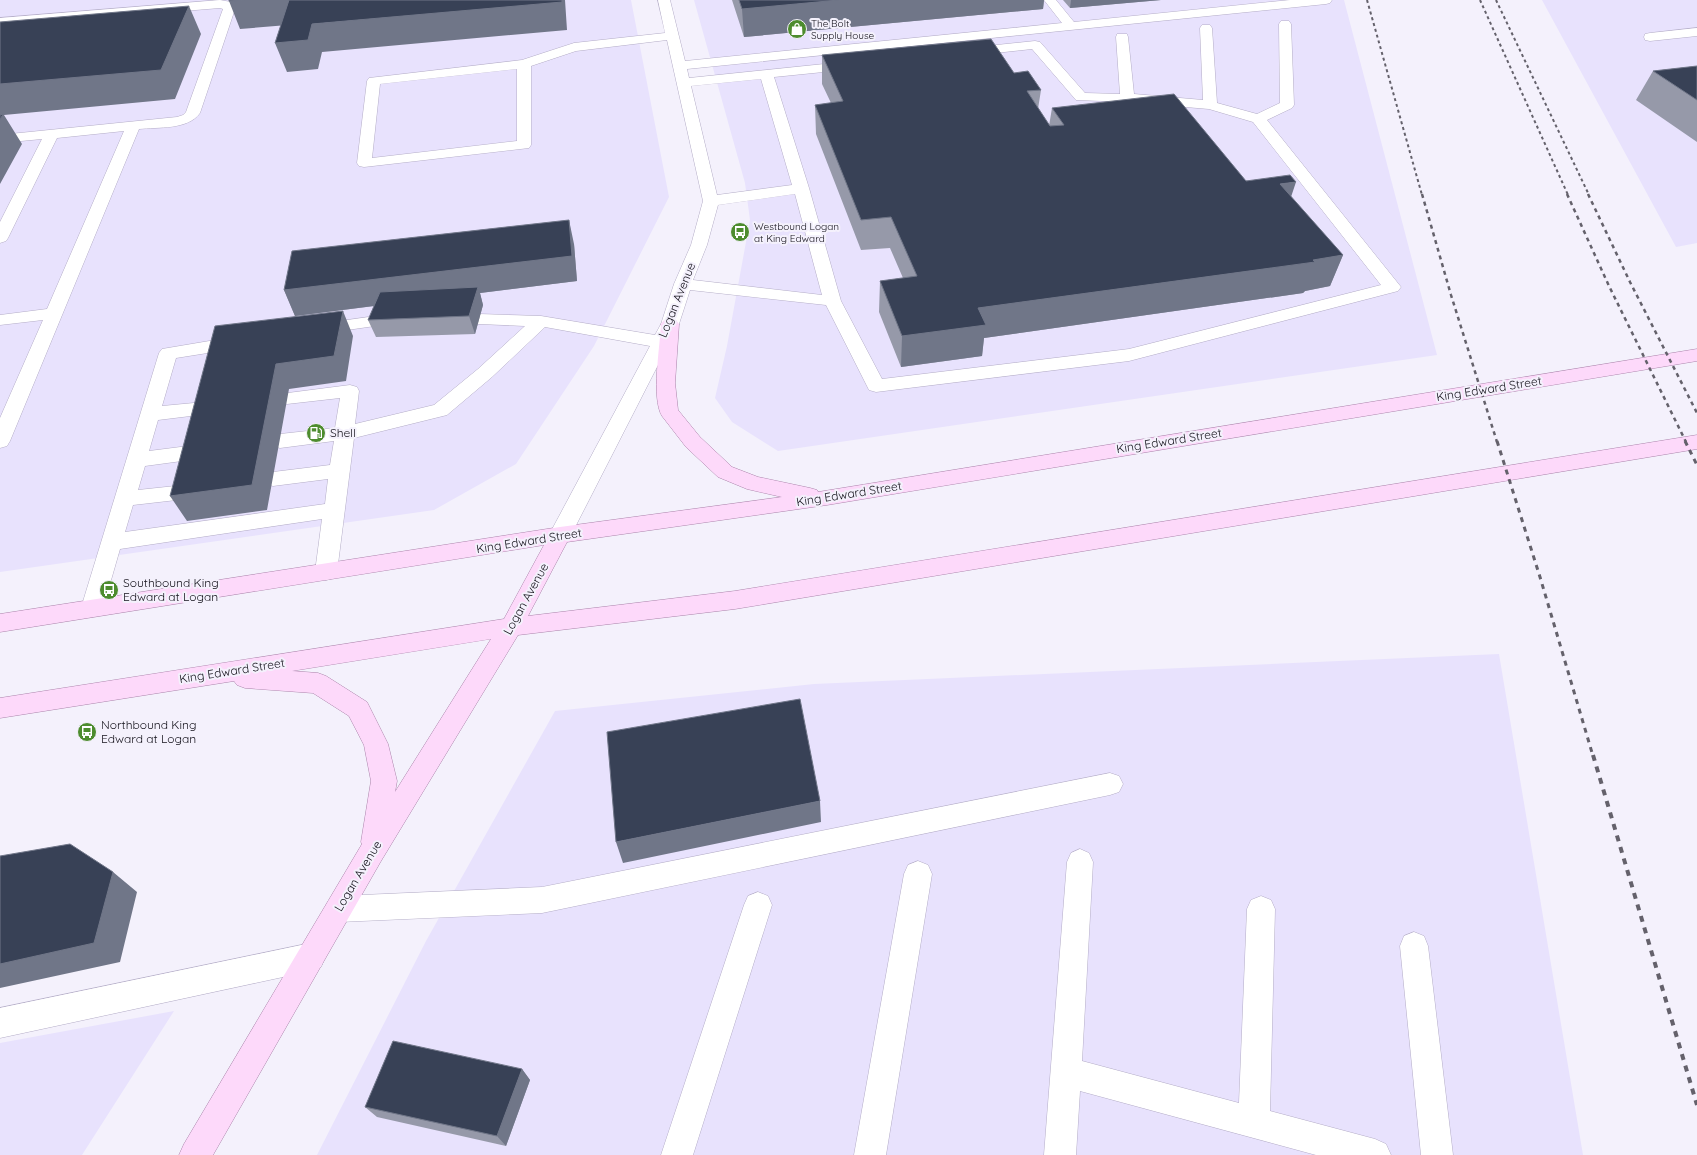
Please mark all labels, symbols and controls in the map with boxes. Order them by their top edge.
place label: The Bolt Supply House [811,17,875,42]
shop icon: The Bolt Supply House [786,18,808,40]
place label: Westbound Logan at King Edward [754,220,839,245]
bus stop icon: Westbound Logan at King Edward [729,221,751,243]
street label: Logan Avenue [655,260,698,340]
street label: King Edward Street [1435,373,1543,404]
fuel station icon: Shell [305,422,327,444]
place label: Shell [330,425,356,440]
street label: King Edward Street [1115,425,1223,456]
street label: King Edward Street [795,478,903,509]
street label: King Edward Street [475,525,583,556]
street label: Logan Avenue [500,560,552,637]
place label: Southbound King Edward at Logan [123,575,219,604]
bus stop icon: Southbound King Edward at Logan [98,579,120,601]
street label: King Edward Street [178,655,286,686]
place label: Northbound King Edward at Logan [101,717,196,746]
bus stop icon: Northbound King Edward at Logan [76,721,98,743]
street label: Logan Avenue [331,838,385,914]

